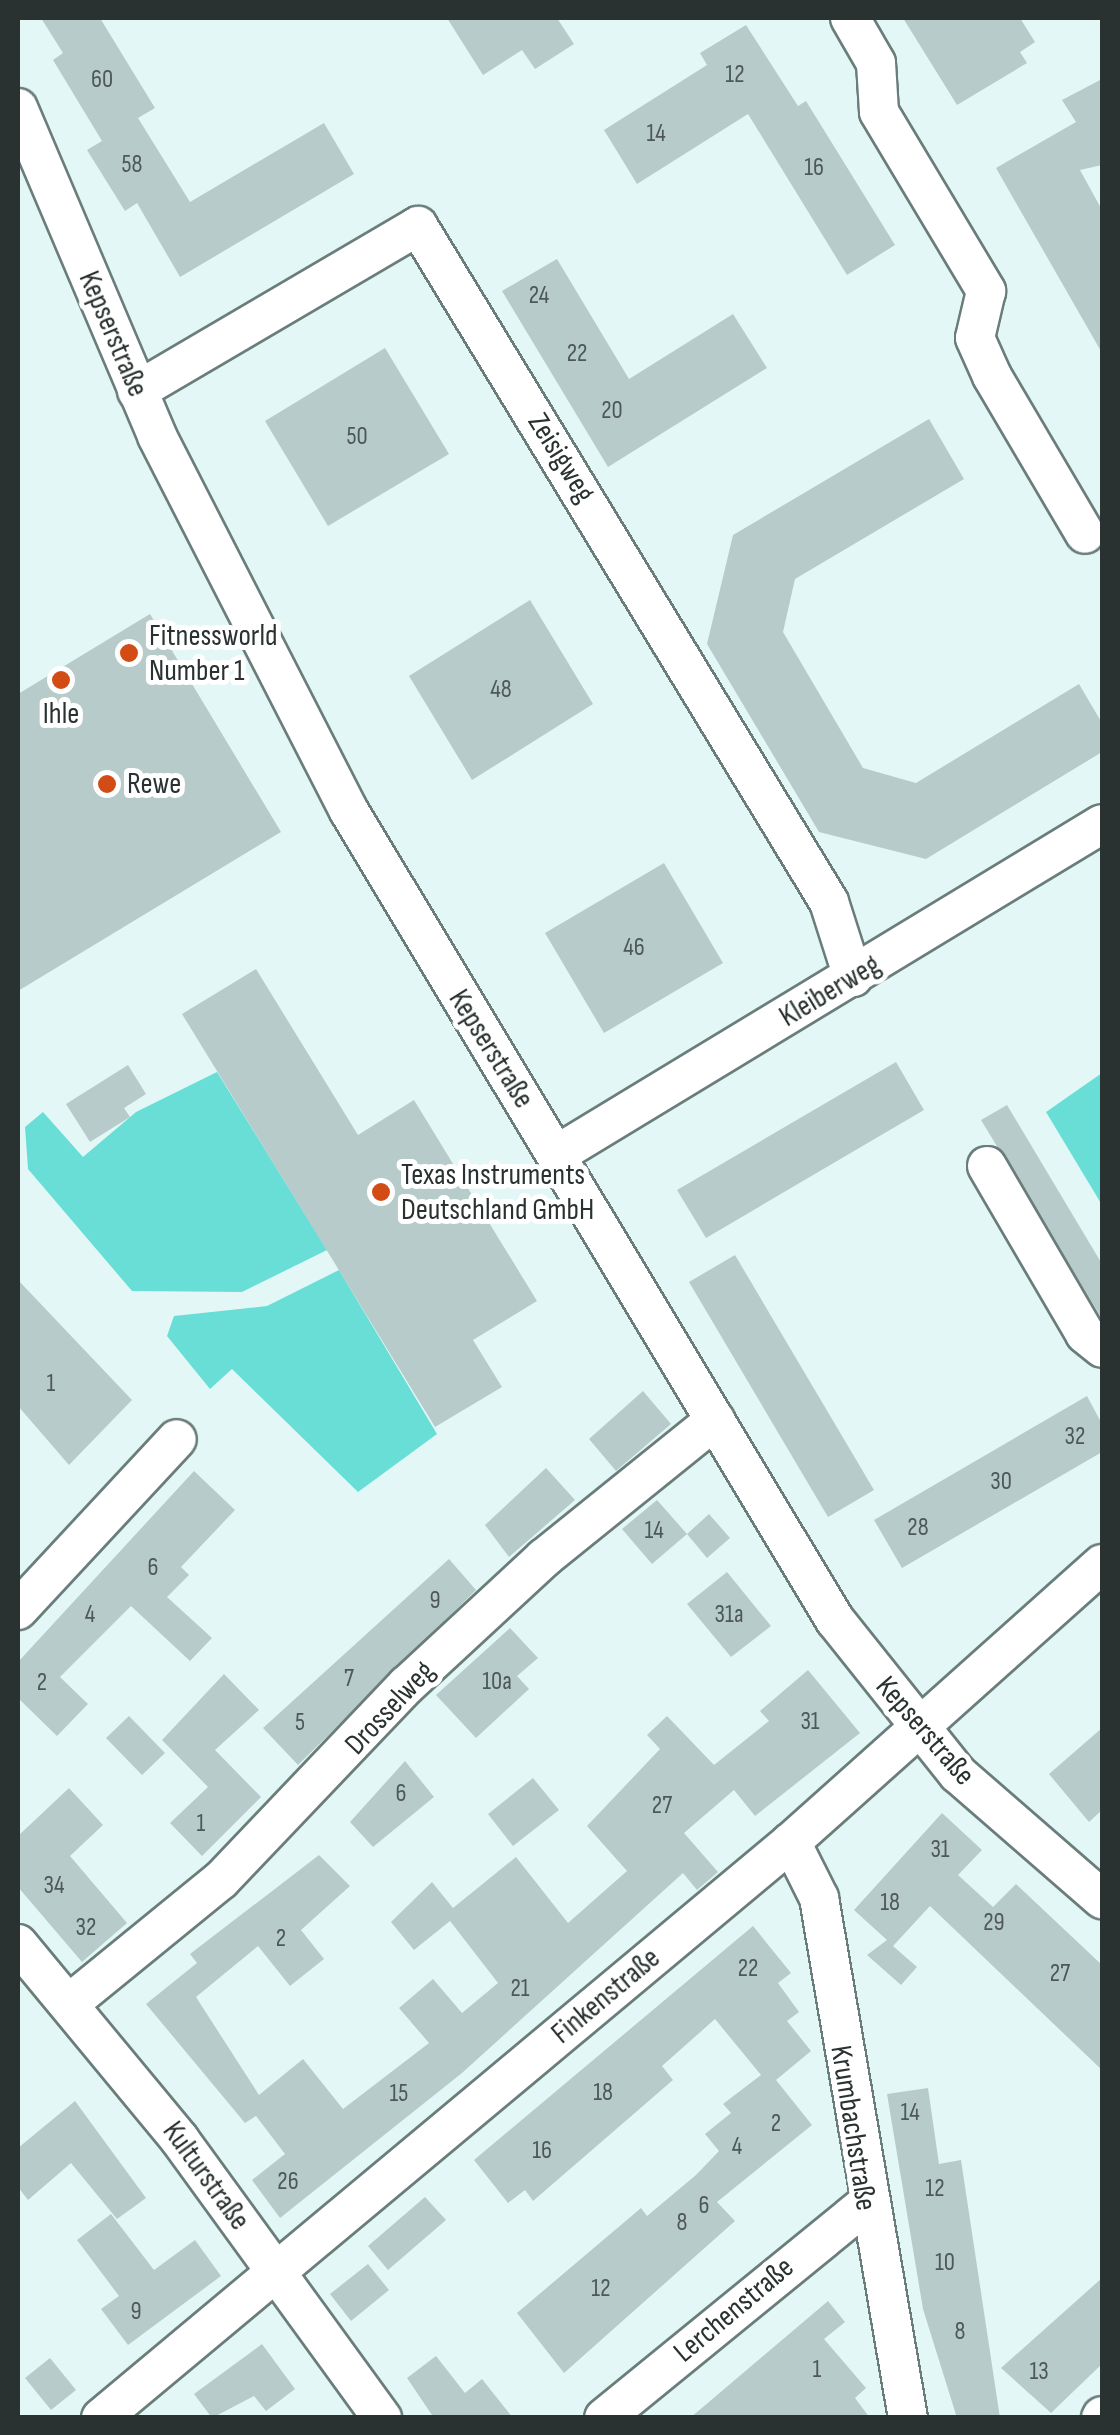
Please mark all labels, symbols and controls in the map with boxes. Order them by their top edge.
house number: 12 [725,60,745,90]
house number: 60 [91,65,113,95]
house number: 14 [646,119,666,149]
house number: 58 [122,150,142,180]
house number: 16 [804,153,824,183]
street label: Kepserstraße [70,266,156,402]
house number: 24 [529,281,549,311]
house number: 22 [567,339,587,369]
house number: 20 [601,396,623,426]
street label: Zeisigweg [520,407,602,509]
house number: 50 [346,422,368,452]
place label: Fitnessworld Number 1 [149,618,278,688]
marker: Fitnessworld Number 1 [118,642,140,664]
marker: Ihle [50,669,72,691]
house number: 48 [490,675,512,705]
place label: Ihle [43,696,79,732]
place label: Rewe [127,766,181,802]
marker: Rewe [96,773,118,795]
house number: 46 [623,933,645,963]
street label: Kleiberweg [773,947,887,1035]
street label: Kepserstraße [441,983,541,1115]
place label: Texas Instruments Deutschland GmbH [401,1157,594,1228]
marker: Texas Instruments Deutschland GmbH [370,1181,392,1203]
house number: 1 [47,1369,55,1399]
house number: 32 [1065,1422,1085,1452]
house number: 30 [990,1467,1012,1497]
house number: 28 [907,1513,929,1543]
house number: 14 [644,1516,664,1546]
house number: 6 [148,1553,158,1583]
house number: 9 [429,1586,441,1616]
house number: 4 [85,1600,95,1630]
house number: 31a [714,1600,744,1630]
street label: Drosselweg [338,1654,442,1762]
house number: 7 [344,1664,354,1694]
house number: 10a [482,1667,512,1697]
house number: 2 [37,1668,47,1698]
street label: Kepserstraße [868,1669,982,1793]
house number: 31 [800,1707,820,1737]
house number: 5 [295,1708,305,1738]
house number: 6 [396,1779,406,1809]
house number: 27 [652,1791,672,1821]
house number: 1 [197,1809,205,1839]
house number: 31 [930,1835,950,1865]
house number: 34 [44,1871,64,1901]
house number: 18 [880,1888,900,1918]
house number: 29 [983,1908,1005,1938]
house number: 32 [76,1913,96,1943]
house number: 2 [276,1924,286,1954]
street label: Finkenstraße [544,1940,668,2052]
house number: 22 [738,1954,758,1984]
house number: 27 [1050,1959,1070,1989]
house number: 21 [510,1974,530,2004]
street label: Krumbachstraße [822,2043,884,2213]
house number: 18 [593,2078,613,2108]
house number: 15 [390,2079,408,2109]
house number: 14 [900,2098,920,2128]
house number: 2 [771,2109,781,2139]
street label: Kulturstraße [155,2115,257,2237]
house number: 4 [732,2132,742,2162]
house number: 16 [532,2136,552,2166]
house number: 26 [277,2167,299,2197]
house number: 12 [925,2174,945,2204]
house number: 6 [699,2191,709,2221]
house number: 8 [677,2208,687,2238]
house number: 10 [935,2248,955,2278]
street label: Lerchenstraße [667,2250,801,2370]
house number: 12 [591,2274,611,2304]
house number: 9 [130,2297,142,2327]
house number: 8 [955,2317,965,2347]
house number: 1 [813,2355,821,2385]
house number: 13 [1029,2357,1049,2387]

